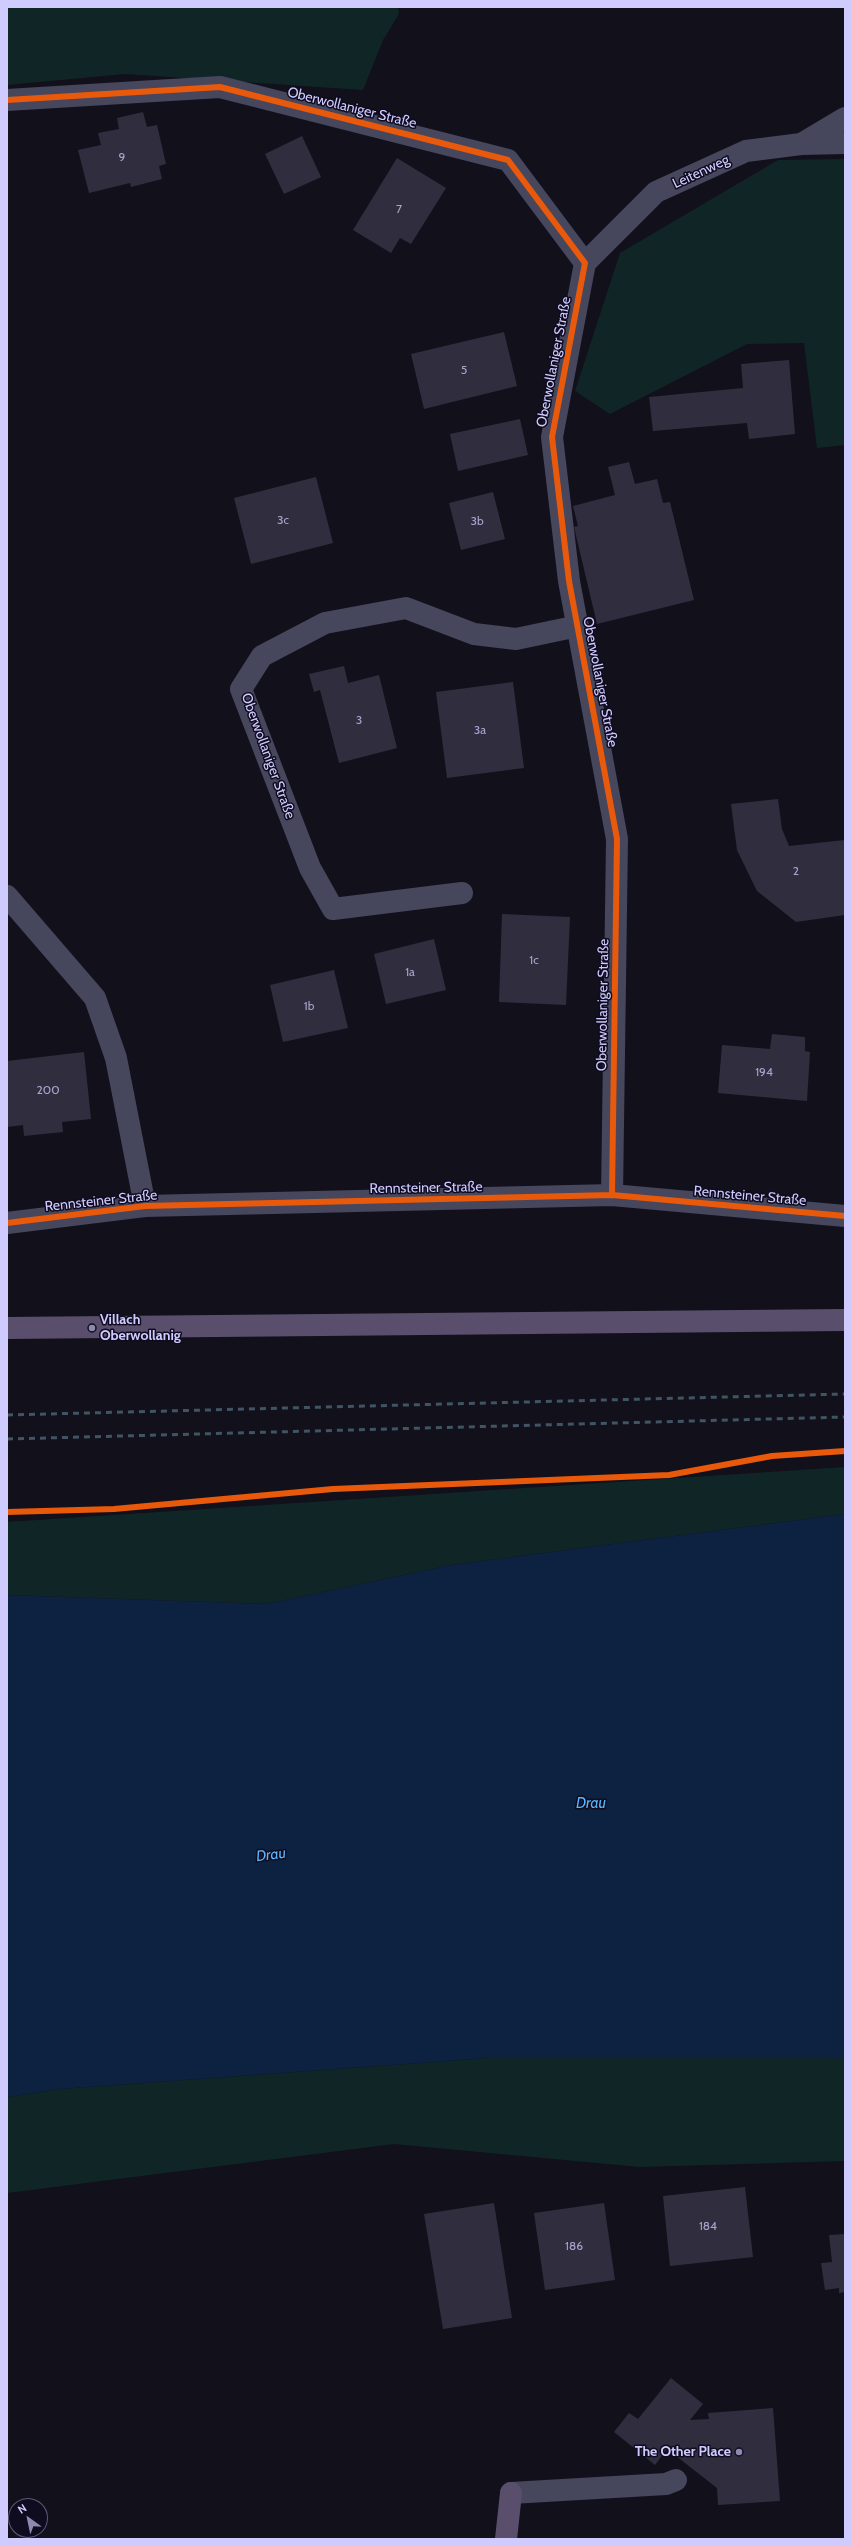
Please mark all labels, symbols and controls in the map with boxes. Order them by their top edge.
street label: Oberwollaniger Straße [286,84,418,132]
house number: 9 [119,150,125,164]
street label: Leitenweg [670,152,732,192]
house number: 7 [396,202,402,216]
street label: Oberwollaniger Straße [533,295,575,429]
house number: 5 [461,363,467,377]
house number: 3c [277,513,289,527]
house number: 3b [470,514,484,528]
street label: Oberwollaniger Straße [579,615,621,749]
street label: Oberwollaniger Straße [237,691,299,821]
house number: 3 [356,713,362,727]
house number: 3a [474,723,486,737]
house number: 2 [793,864,799,878]
street label: Oberwollaniger Straße [593,939,613,1071]
house number: 1c [529,953,539,967]
house number: 1a [405,965,415,979]
house number: 1b [304,999,314,1013]
house number: 194 [755,1065,773,1079]
house number: 200 [36,1083,60,1097]
street label: Rennsteiner Straße [369,1179,483,1197]
street label: Rennsteiner Straße [693,1183,807,1209]
street label: Rennsteiner Straße [44,1187,158,1215]
place label: Villach Oberwollanig [100,1312,181,1344]
marker: Villach Oberwollanig [87,1323,97,1333]
water label: Drau [576,1795,606,1813]
water label: Drau [255,1844,287,1866]
house number: 184 [699,2219,717,2233]
house number: 186 [565,2239,583,2253]
place label: The Other Place [635,2444,731,2460]
marker: The Other Place [734,2447,744,2457]
north arrow [8,2498,48,2538]
text: N [15,2501,29,2517]

